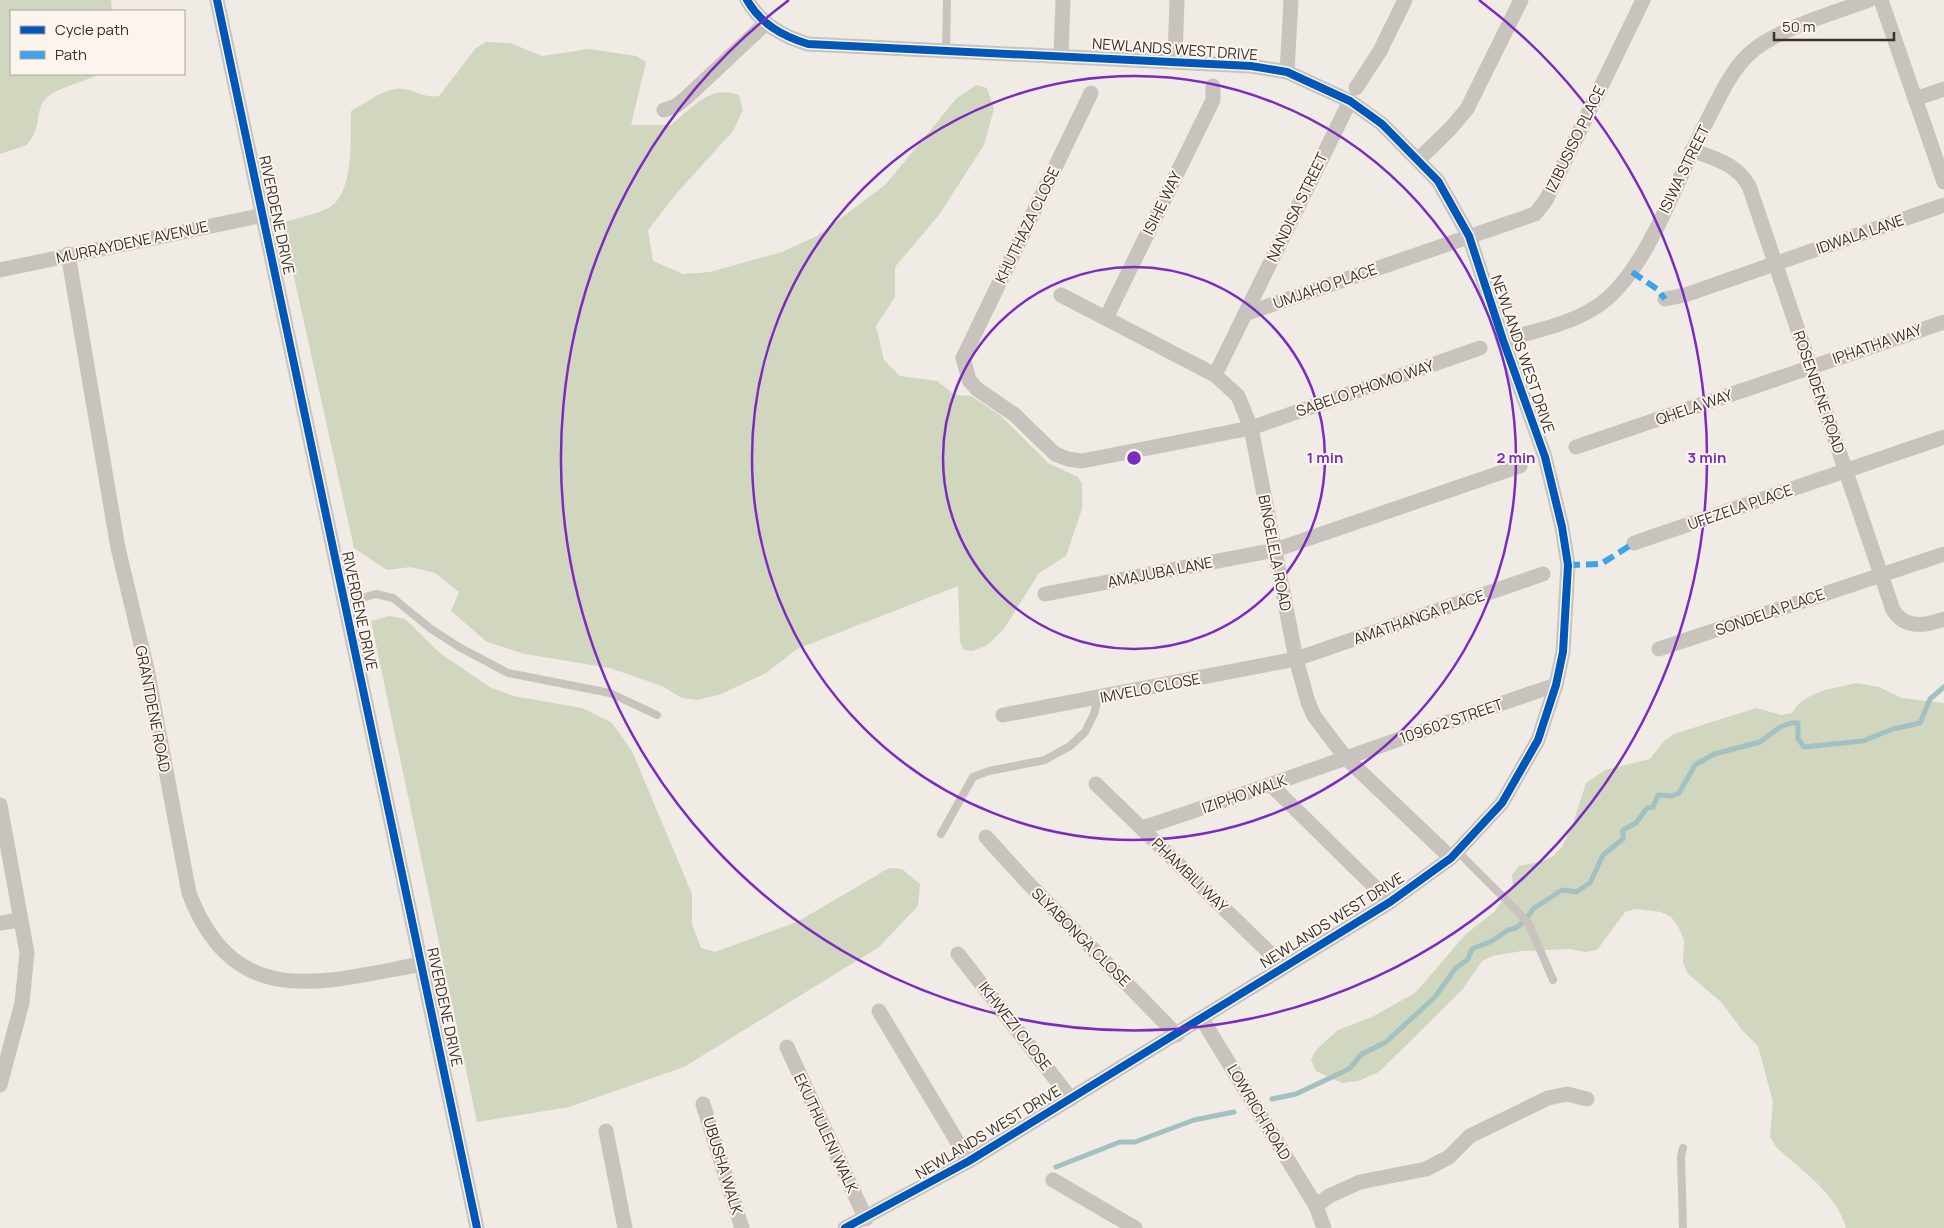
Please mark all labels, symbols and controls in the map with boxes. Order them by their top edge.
legend [10,10,185,75]
scale bar [1774,10,1894,42]
text: 50 m [1782,16,1816,37]
text: Cycle path [55,19,129,40]
street label: NEWLANDS WEST DRIVE [1091,33,1259,65]
text: Path [55,44,87,65]
street label: IZIBUSISO PLACE [1540,82,1610,196]
street label: ISIWA STREET [1654,121,1714,216]
street label: NANDISA STREET [1261,149,1333,265]
street label: RIVERDENE DRIVE [254,154,300,276]
street label: KHUTHAZA CLOSE [990,163,1064,287]
street label: ISIHE WAY [1138,167,1187,238]
street label: IDWALA LANE [1813,209,1907,259]
street label: MURRAYDENE AVENUE [54,216,210,268]
street label: UMJAHO PLACE [1270,258,1380,314]
street label: NEWLANDS WEST DRIVE [1486,272,1560,436]
street label: IPHATHA WAY [1830,319,1925,369]
street label: ROSENDENE ROAD [1788,328,1850,456]
street label: SABELO PHOMO WAY [1293,354,1437,421]
street label: QHELA WAY [1653,384,1736,430]
text: 1 min [1307,447,1343,468]
text: 2 min [1496,447,1536,468]
text: 3 min [1688,447,1726,468]
centre of rings [1125,449,1143,467]
street label: UFEZELA PLACE [1685,479,1795,535]
street label: BINGELELA ROAD [1253,493,1297,613]
street label: RIVERDENE DRIVE [337,550,383,672]
street label: AMAJUBA LANE [1106,552,1214,592]
street label: SONDELA PLACE [1713,583,1827,641]
street label: AMATHANGA PLACE [1350,585,1488,649]
street label: GRANTDENE ROAD [130,644,176,774]
street label: IMVELO CLOSE [1098,668,1202,708]
street label: 109602 STREET [1397,693,1506,749]
street label: IZIPHO WALK [1199,770,1289,818]
street label: PHAMBILI WAY [1147,833,1233,917]
street label: NEWLANDS WEST DRIVE [1256,867,1408,973]
street label: SLYABONGA CLOSE [1027,883,1135,991]
street label: RIVERDENE DRIVE [422,946,468,1068]
street label: IKHWEZI CLOSE [974,977,1056,1075]
street label: LOWRICH ROAD [1222,1060,1296,1164]
street label: EKUTHULENI WALK [789,1070,863,1196]
street label: NEWLANDS WEST DRIVE [911,1080,1065,1184]
street label: UBUSHA WALK [698,1115,748,1217]

